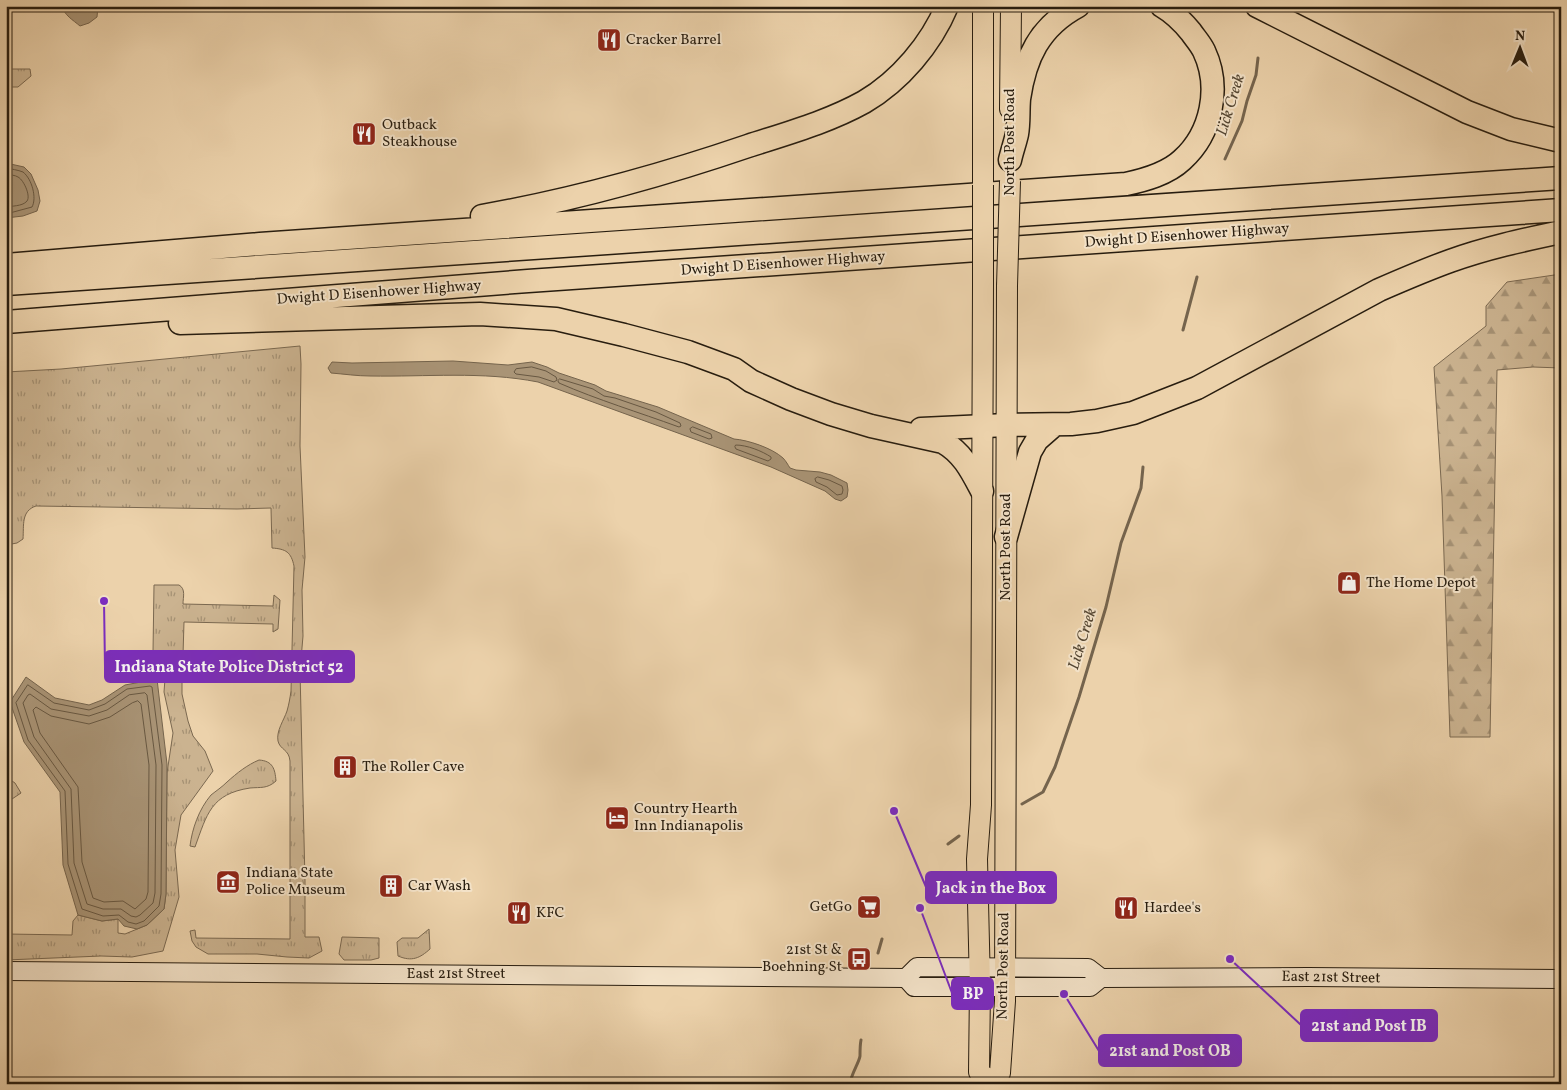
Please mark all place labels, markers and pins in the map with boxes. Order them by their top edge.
restaurant icon: Cracker Barrel [596,27,622,53]
place label: Cracker Barrel [626,30,721,51]
place label: Outback Steakhouse [382,115,457,153]
restaurant icon: Outback Steakhouse [351,121,377,147]
shop icon: The Home Depot [1336,570,1362,596]
place label: The Home Depot [1366,573,1476,594]
callout: Indiana State Police District 52 [105,651,354,682]
building icon: The Roller Cave [332,754,358,780]
place label: The Roller Cave [362,757,464,778]
place label: Country Hearth Inn Indianapolis [634,799,743,837]
hotel icon: Country Hearth Inn Indianapolis [604,805,630,831]
place label: Indiana State Police Museum [246,863,345,901]
museum icon: Indiana State Police Museum [215,869,241,895]
callout: Jack in the Box [926,872,1056,903]
building icon: Car Wash [378,873,404,899]
place label: Car Wash [408,876,471,897]
supermarket icon: GetGo [856,894,882,920]
restaurant icon: Hardee's [1113,895,1139,921]
place label: GetGo [810,897,852,918]
place label: Hardee's [1144,898,1201,919]
restaurant icon: KFC [506,900,532,926]
place label: KFC [536,903,565,924]
place label: 21st St & Boehning St [762,940,842,978]
bus stop icon: 21st St & Boehning St [846,946,872,972]
callout: BP [952,978,993,1009]
callout: 21st and Post IB [1301,1010,1437,1041]
callout: 21st and Post OB [1099,1035,1241,1066]

